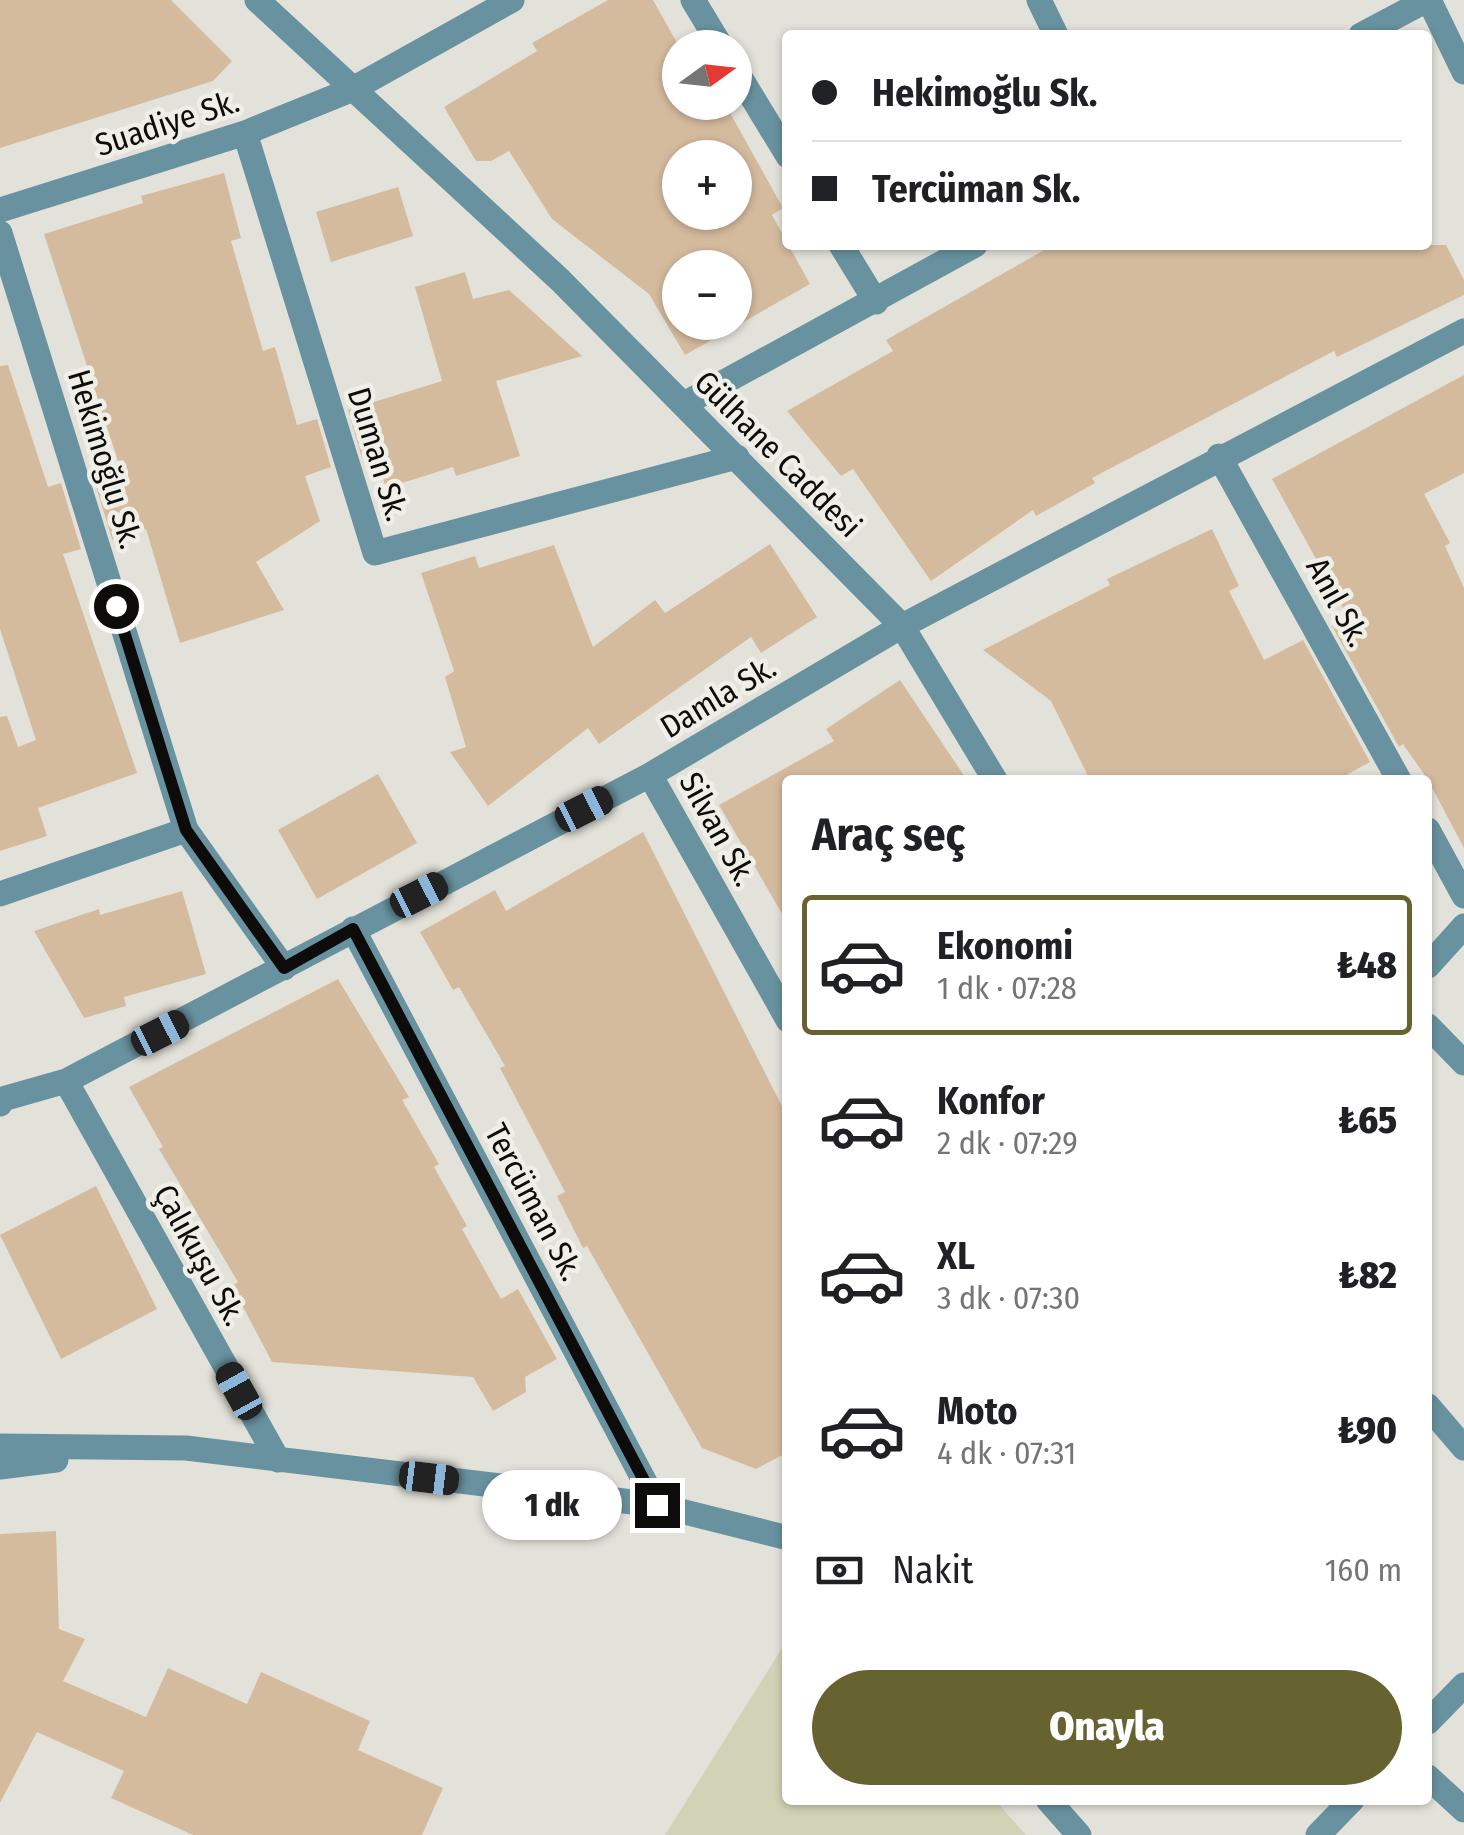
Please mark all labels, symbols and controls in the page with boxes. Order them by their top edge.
north arrow [662,30,752,120]
map controls [662,30,752,340]
text: Hekimoğlu Sk. [872,70,1098,116]
street label: Suadiye Sk. [90,82,244,164]
button: + [662,140,752,230]
text: Tercüman Sk. [872,166,1080,212]
button: − [662,250,752,340]
street label: Gülhane Caddesi [687,363,869,545]
street label: Hekimoğlu Sk. [60,365,150,553]
street label: Duman Sk. [340,383,416,525]
street label: Anıl Sk. [1298,551,1378,653]
route start [94,584,139,629]
street label: Damla Sk. [653,648,783,746]
street label: Silvan Sk. [671,766,765,892]
car [550,782,618,836]
text: Araç seç [812,808,965,862]
car [385,868,453,922]
icon: car [817,920,907,1010]
text: Ekonomi [937,923,1073,969]
text: ₺48 [1337,942,1397,988]
text: 1 dk · 07:28 [937,969,1077,1007]
car [126,1006,194,1060]
icon: car [817,1075,907,1165]
text: Konfor [937,1078,1045,1124]
text: ₺65 [1338,1097,1397,1143]
street label: Tercüman Sk. [477,1117,591,1287]
text: 2 dk · 07:29 [937,1124,1078,1162]
street label: Çalıkuşu Sk. [146,1178,254,1332]
icon: car [817,1230,907,1320]
text: XL [937,1233,975,1279]
text: ₺82 [1338,1252,1397,1298]
text: 3 dk · 07:30 [937,1279,1080,1317]
car [211,1357,267,1425]
icon: car [817,1385,907,1475]
text: Moto [937,1388,1018,1434]
text: ₺90 [1338,1407,1397,1453]
text: 4 dk · 07:31 [937,1434,1076,1472]
car [397,1459,461,1497]
callout: 1 dk [482,1470,622,1540]
route end [635,1483,680,1528]
text: 1 dk [525,1486,579,1524]
icon: cash [812,1543,867,1598]
text: Nakit [892,1547,973,1593]
text: 160 m [1325,1551,1402,1589]
button: Onayla [812,1670,1402,1785]

